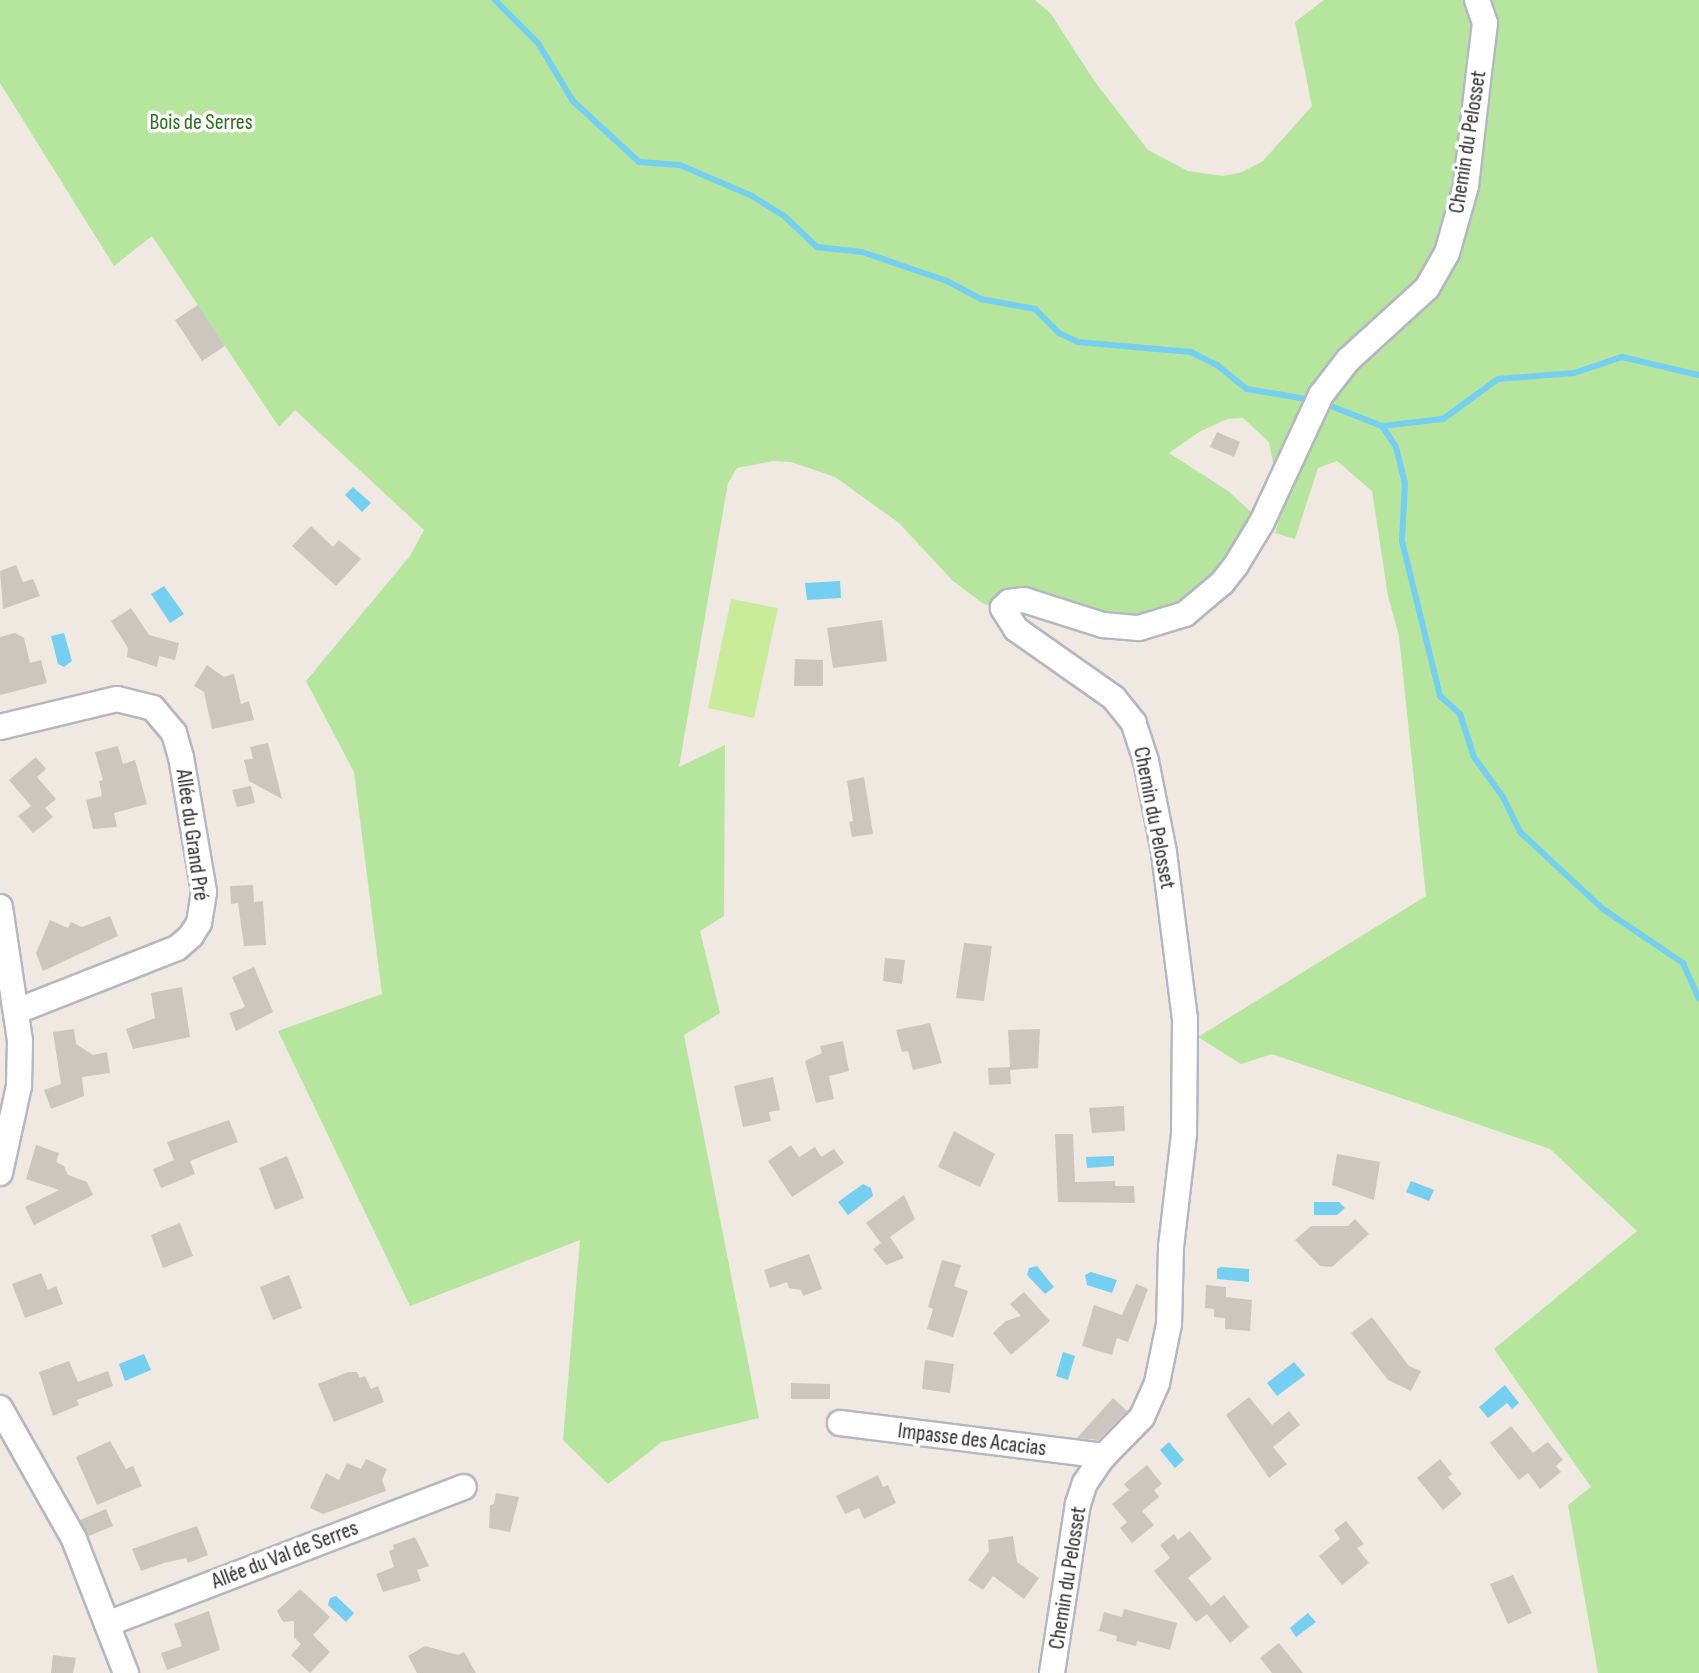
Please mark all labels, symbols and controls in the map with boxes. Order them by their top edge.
street label: Chemin du Pelosset [1444,69,1492,215]
park label: Bois de Serres [149,110,253,136]
street label: Chemin du Pelosset [1127,745,1181,891]
street label: Allée du Grand Pré [170,768,214,902]
street label: Impasse des Acacias [896,1418,1048,1462]
street label: Chemin du Pelosset [1044,1505,1092,1651]
street label: Allée du Val de Serres [208,1515,362,1595]

